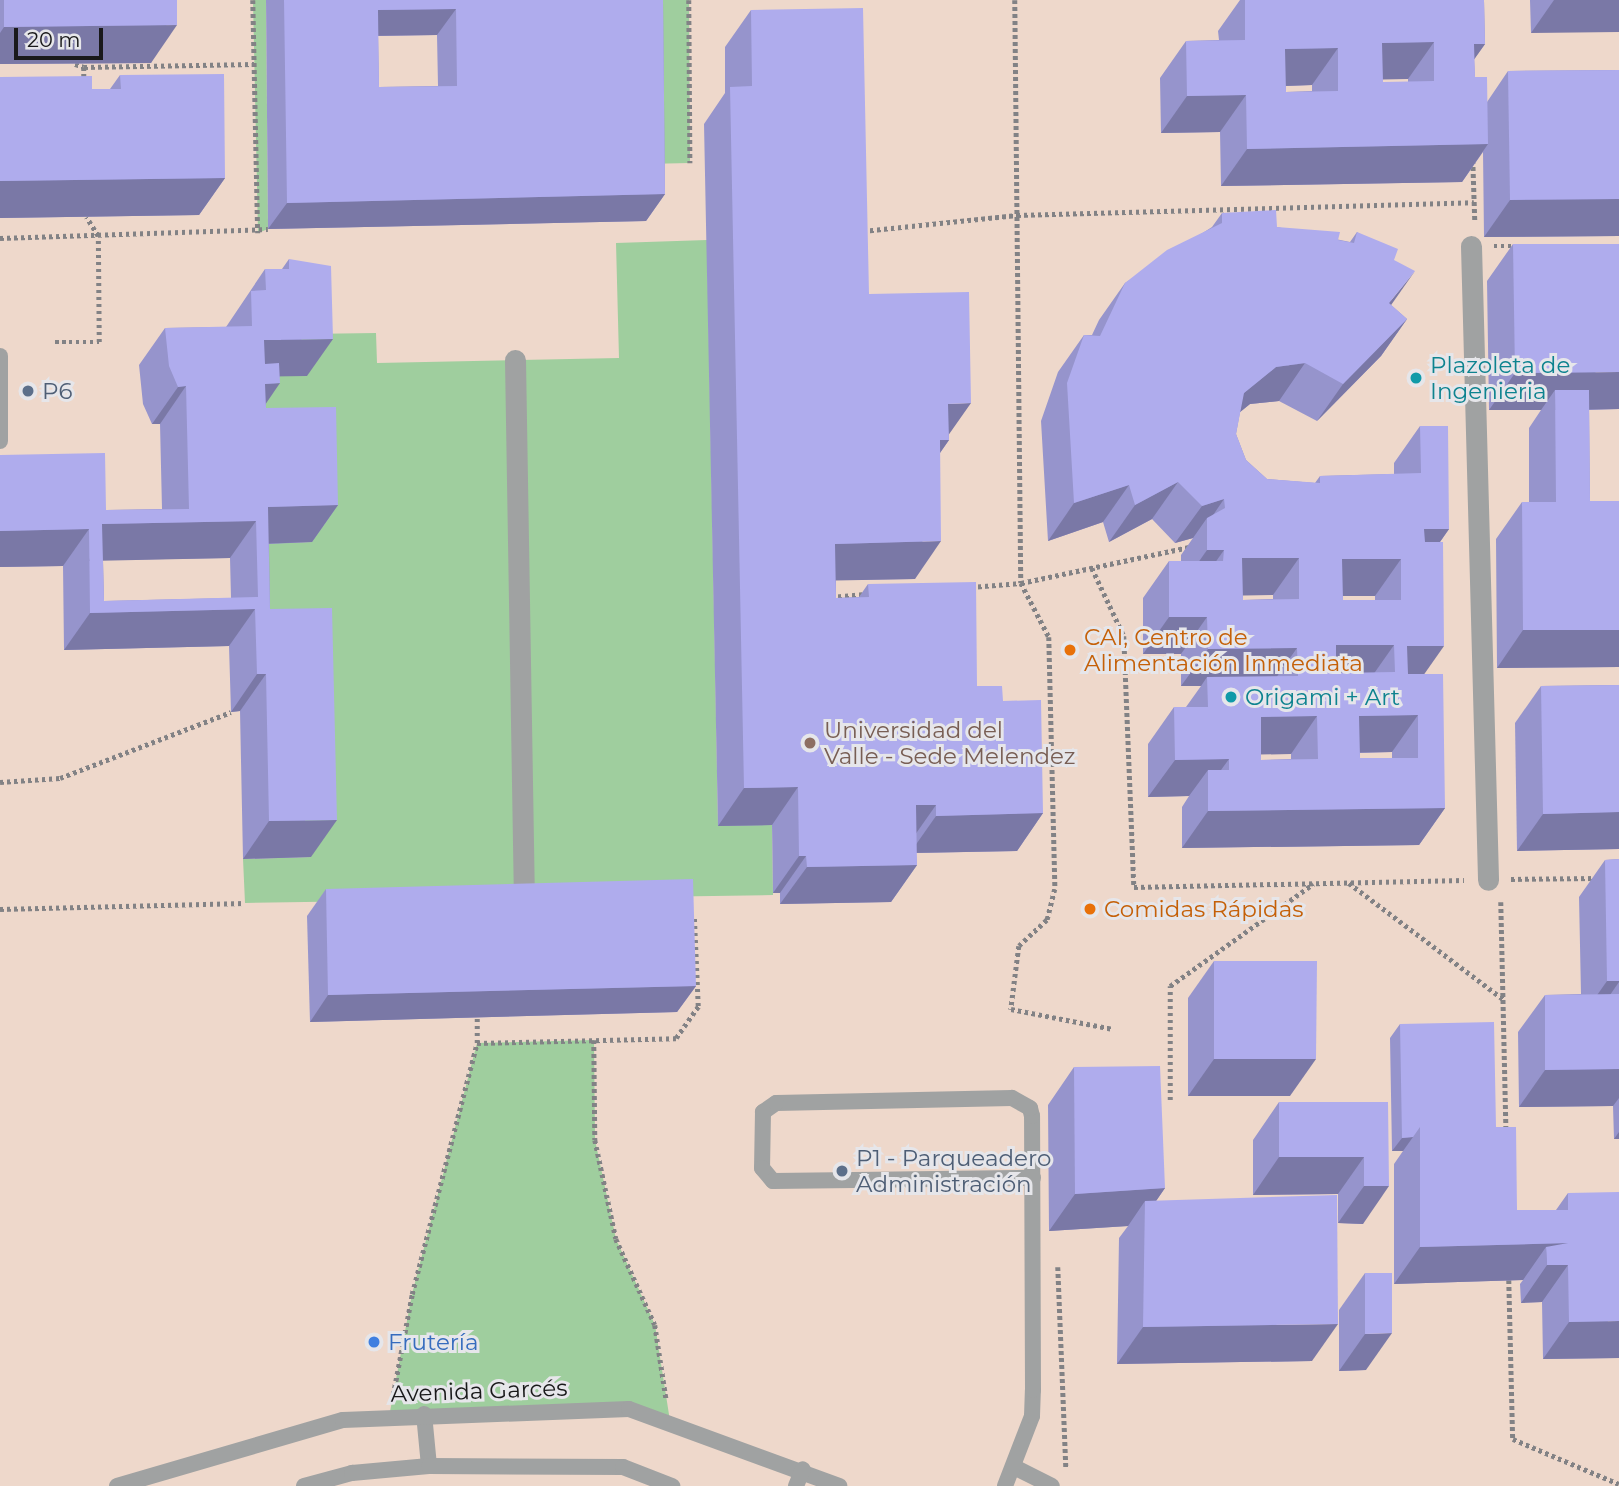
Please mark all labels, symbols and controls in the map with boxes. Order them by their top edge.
scale bar [18,14,107,58]
text: 20 m [27,27,81,52]
place label: Plazoleta de Ingenieria [1430,351,1570,405]
marker: Plazoleta de Ingenieria [1408,370,1424,386]
place label: P6 [42,377,73,405]
marker: P6 [20,383,36,399]
place label: CAI, Centro de Alimentación Inmediata [1084,623,1363,677]
marker: CAI, Centro de Alimentación Inmediata [1062,642,1078,658]
place label: Origami + Art [1245,683,1400,711]
marker: Origami + Art [1223,689,1239,705]
place label: Universidad del Valle - Sede Melendez [824,716,1076,770]
marker: Universidad del Valle - Sede Melendez [802,735,818,751]
place label: Comidas Rápidas [1104,895,1303,923]
marker: Comidas Rápidas [1082,901,1098,917]
place label: P1 - Parqueadero Administración [856,1144,1051,1198]
marker: P1 - Parqueadero Administración [834,1163,850,1179]
place label: Frutería [388,1328,479,1356]
marker: Frutería [366,1334,382,1350]
street label: Avenida Garcés [390,1374,568,1408]

